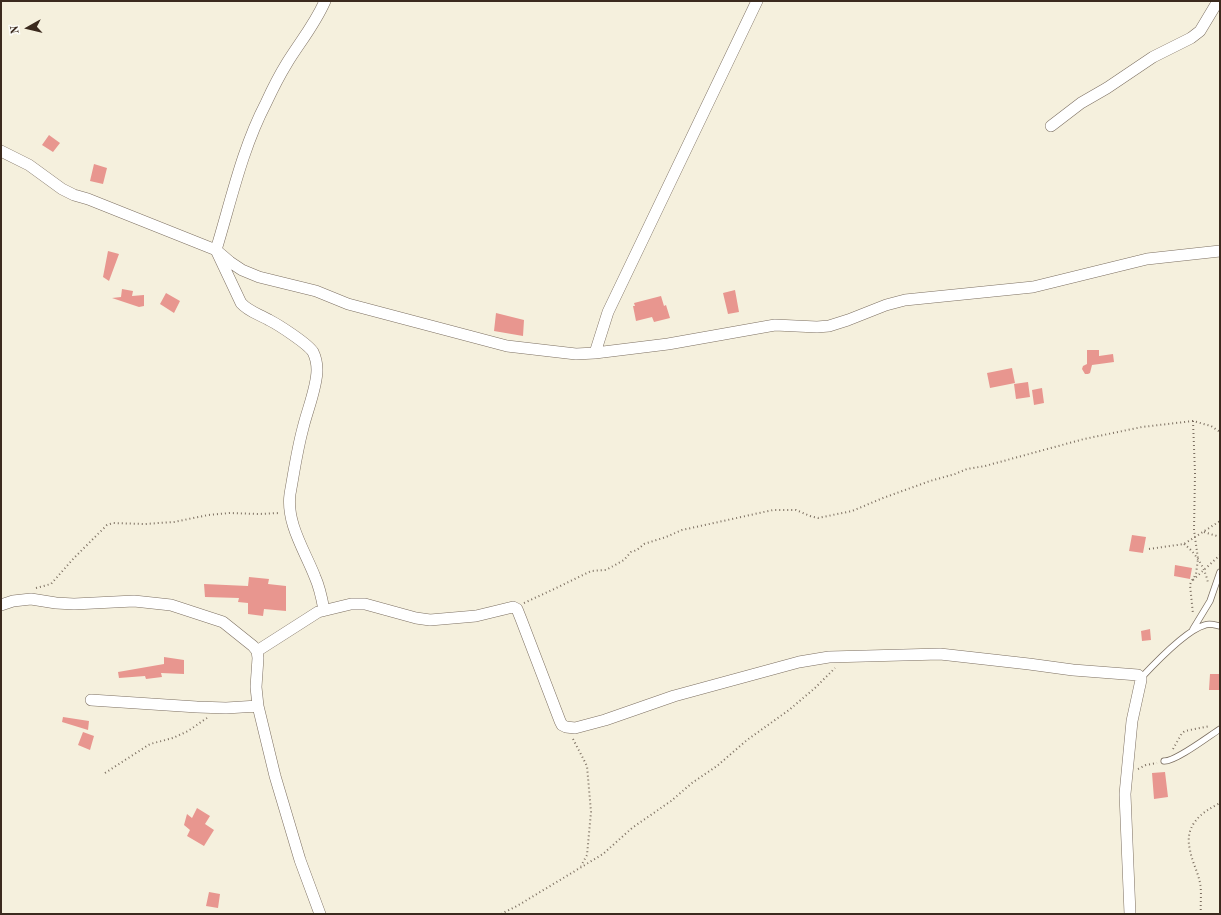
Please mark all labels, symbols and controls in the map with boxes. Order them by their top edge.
north arrow [8,8,48,48]
text: N [10,25,22,35]

